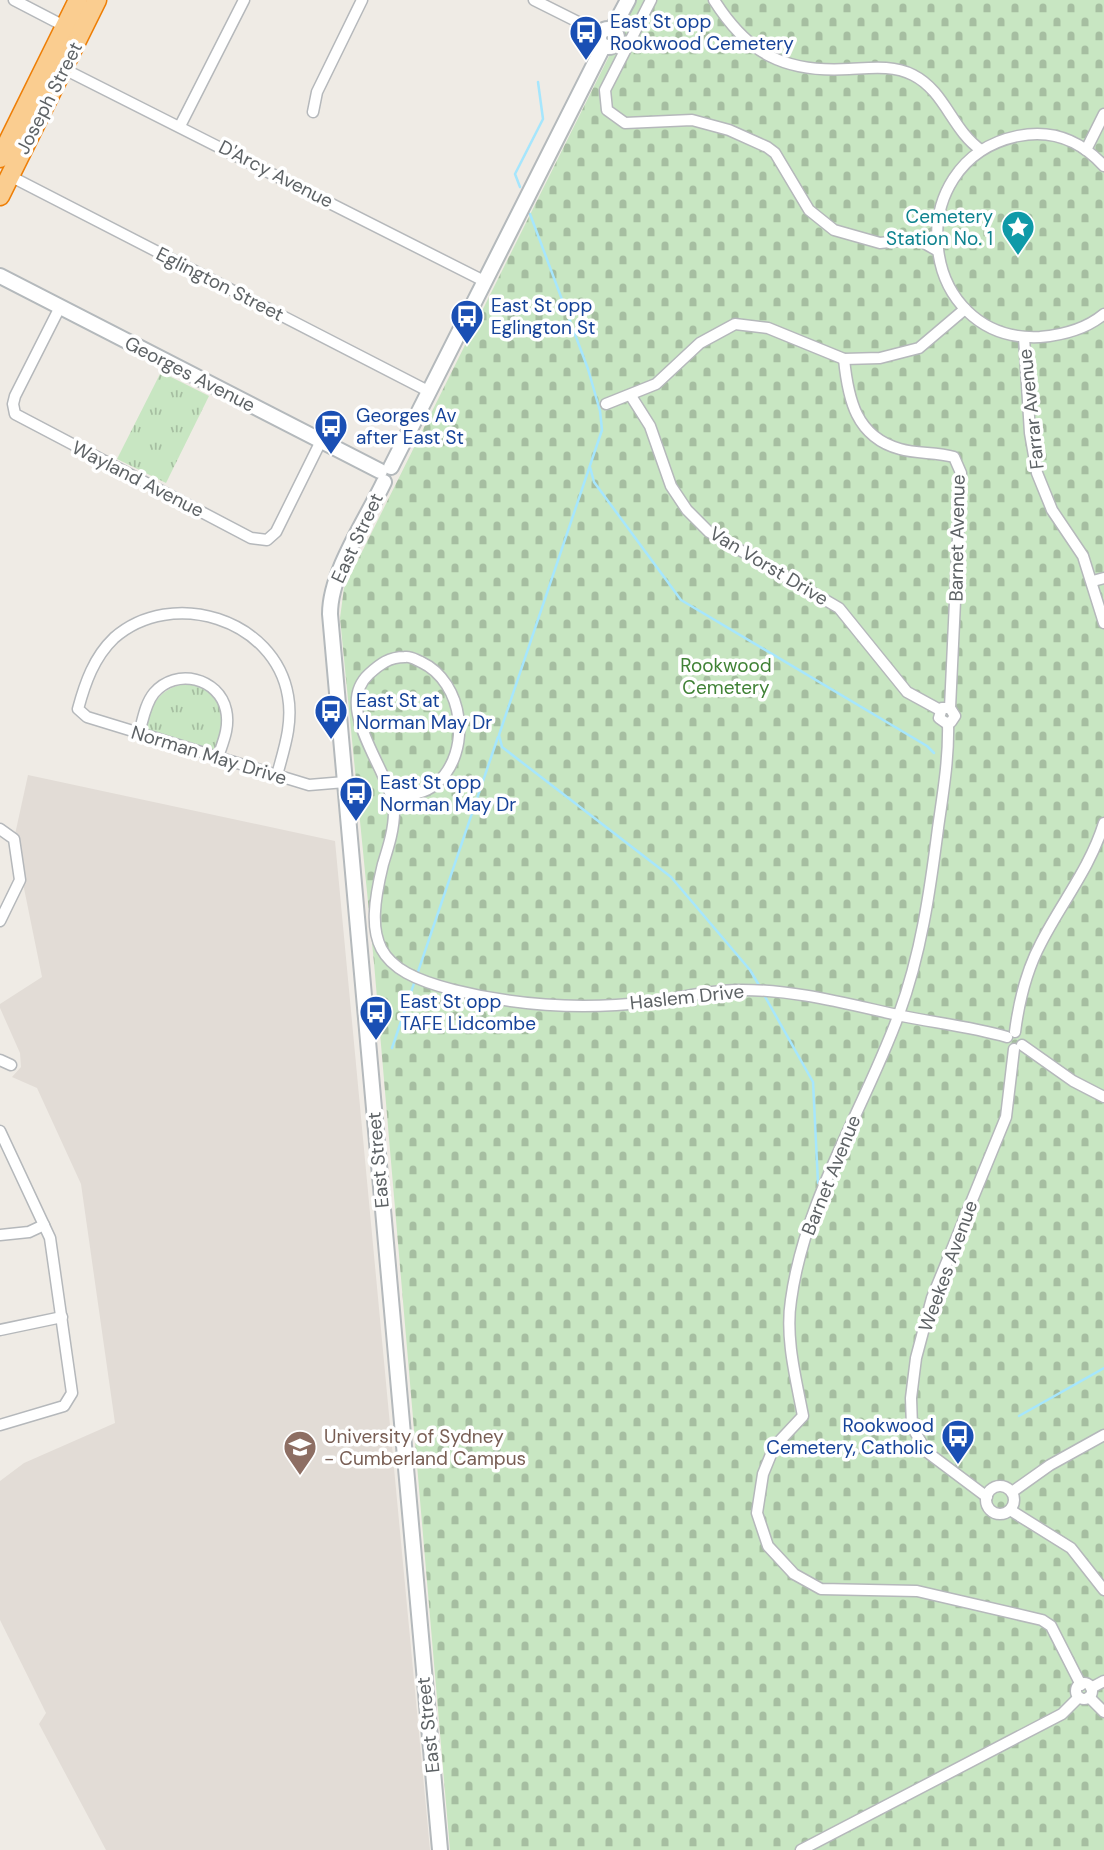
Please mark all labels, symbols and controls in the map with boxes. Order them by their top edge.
place label: East St opp Rookwood Cemetery [610,9,794,56]
bus stop icon: East St opp Rookwood Cemetery [567,13,605,62]
street label: Joseph Street [10,38,88,158]
street label: D'Arcy Avenue [215,134,337,214]
place label: Cemetery Station No. 1 [886,204,993,251]
place icon: Cemetery Station No. 1 [999,208,1037,257]
street label: Eglington Street [152,241,288,327]
place label: East St opp Eglington St [491,293,596,340]
bus stop icon: East St opp Eglington St [448,297,486,346]
street label: Georges Avenue [120,330,260,418]
street label: Farrar Avenue [1012,348,1050,470]
place label: Georges Av after East St [356,403,464,450]
bus stop icon: Georges Av after East St [312,407,350,456]
street label: Wayland Avenue [68,435,208,523]
street label: Barnet Avenue [943,474,971,602]
street label: East Street [325,489,389,587]
street label: Van Vorst Drive [705,521,833,611]
park label: Rookwood Cemetery [680,653,772,700]
place label: East St at Norman May Dr [356,688,492,735]
bus stop icon: East St at Norman May Dr [312,692,350,741]
street label: Norman May Drive [128,719,290,791]
place label: East St opp Norman May Dr [380,770,516,817]
bus stop icon: East St opp Norman May Dr [337,774,375,823]
street label: Haslem Drive [629,979,745,1015]
place label: East St opp TAFE Lidcombe [400,989,536,1036]
bus stop icon: East St opp TAFE Lidcombe [357,993,395,1042]
street label: East Street [361,1111,395,1209]
street label: Barnet Avenue [796,1111,866,1239]
street label: Weekes Avenue [913,1197,983,1335]
place label: Rookwood Cemetery, Catholic [766,1413,934,1460]
bus stop icon: Rookwood Cemetery, Catholic [939,1417,977,1466]
place label: University of Sydney - Cumberland Campus [324,1424,526,1471]
school or university icon: University of Sydney - Cumberland Campus [281,1428,319,1477]
street label: East Street [411,1676,445,1774]

